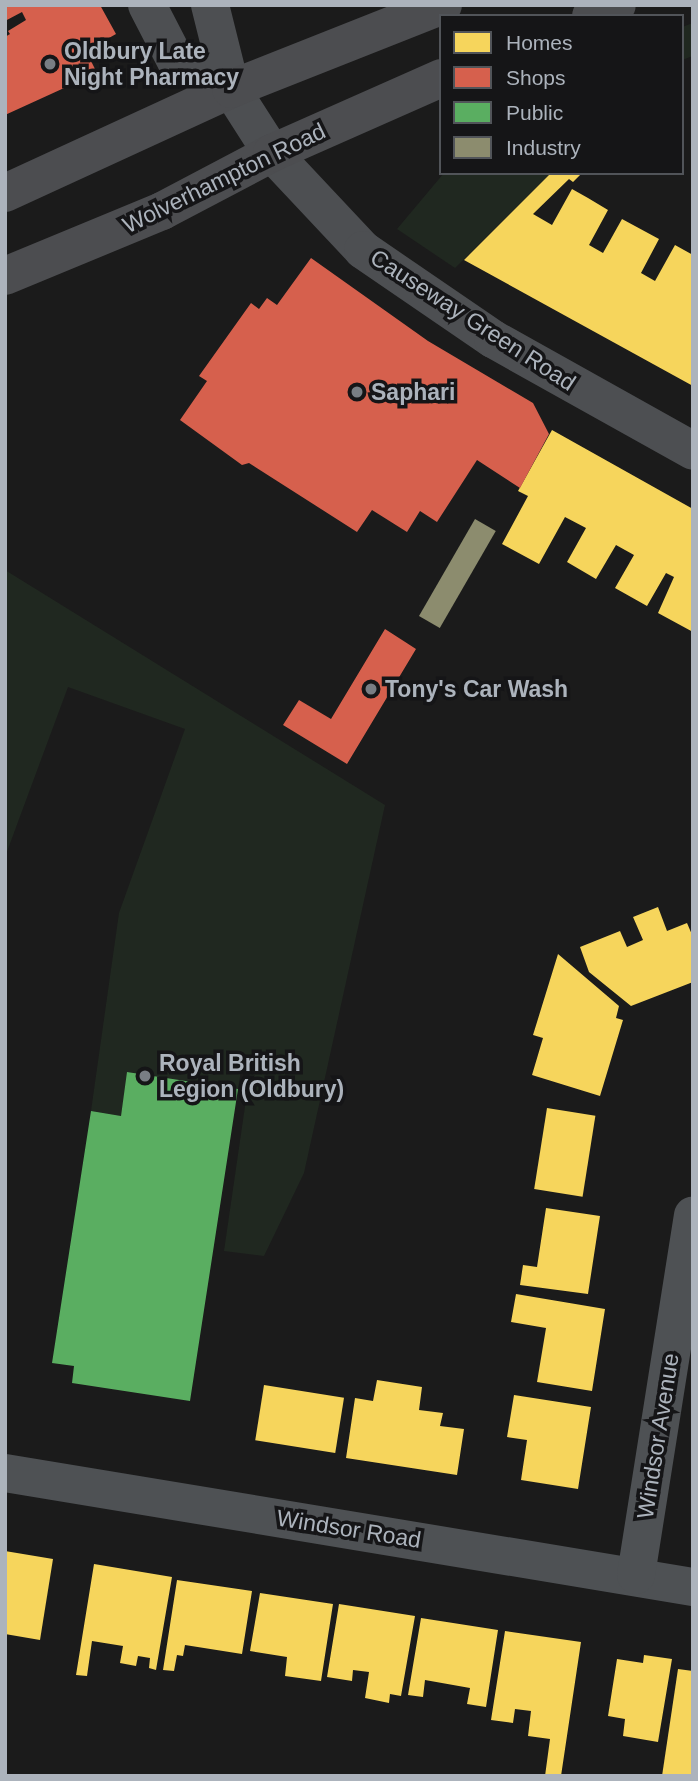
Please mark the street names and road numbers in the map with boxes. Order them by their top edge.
street label: Wolverhampton Road [118,117,330,239]
street label: Causeway Green Road [365,243,581,397]
street label: Windsor Avenue [631,1351,685,1521]
street label: Windsor Road [275,1504,423,1554]

